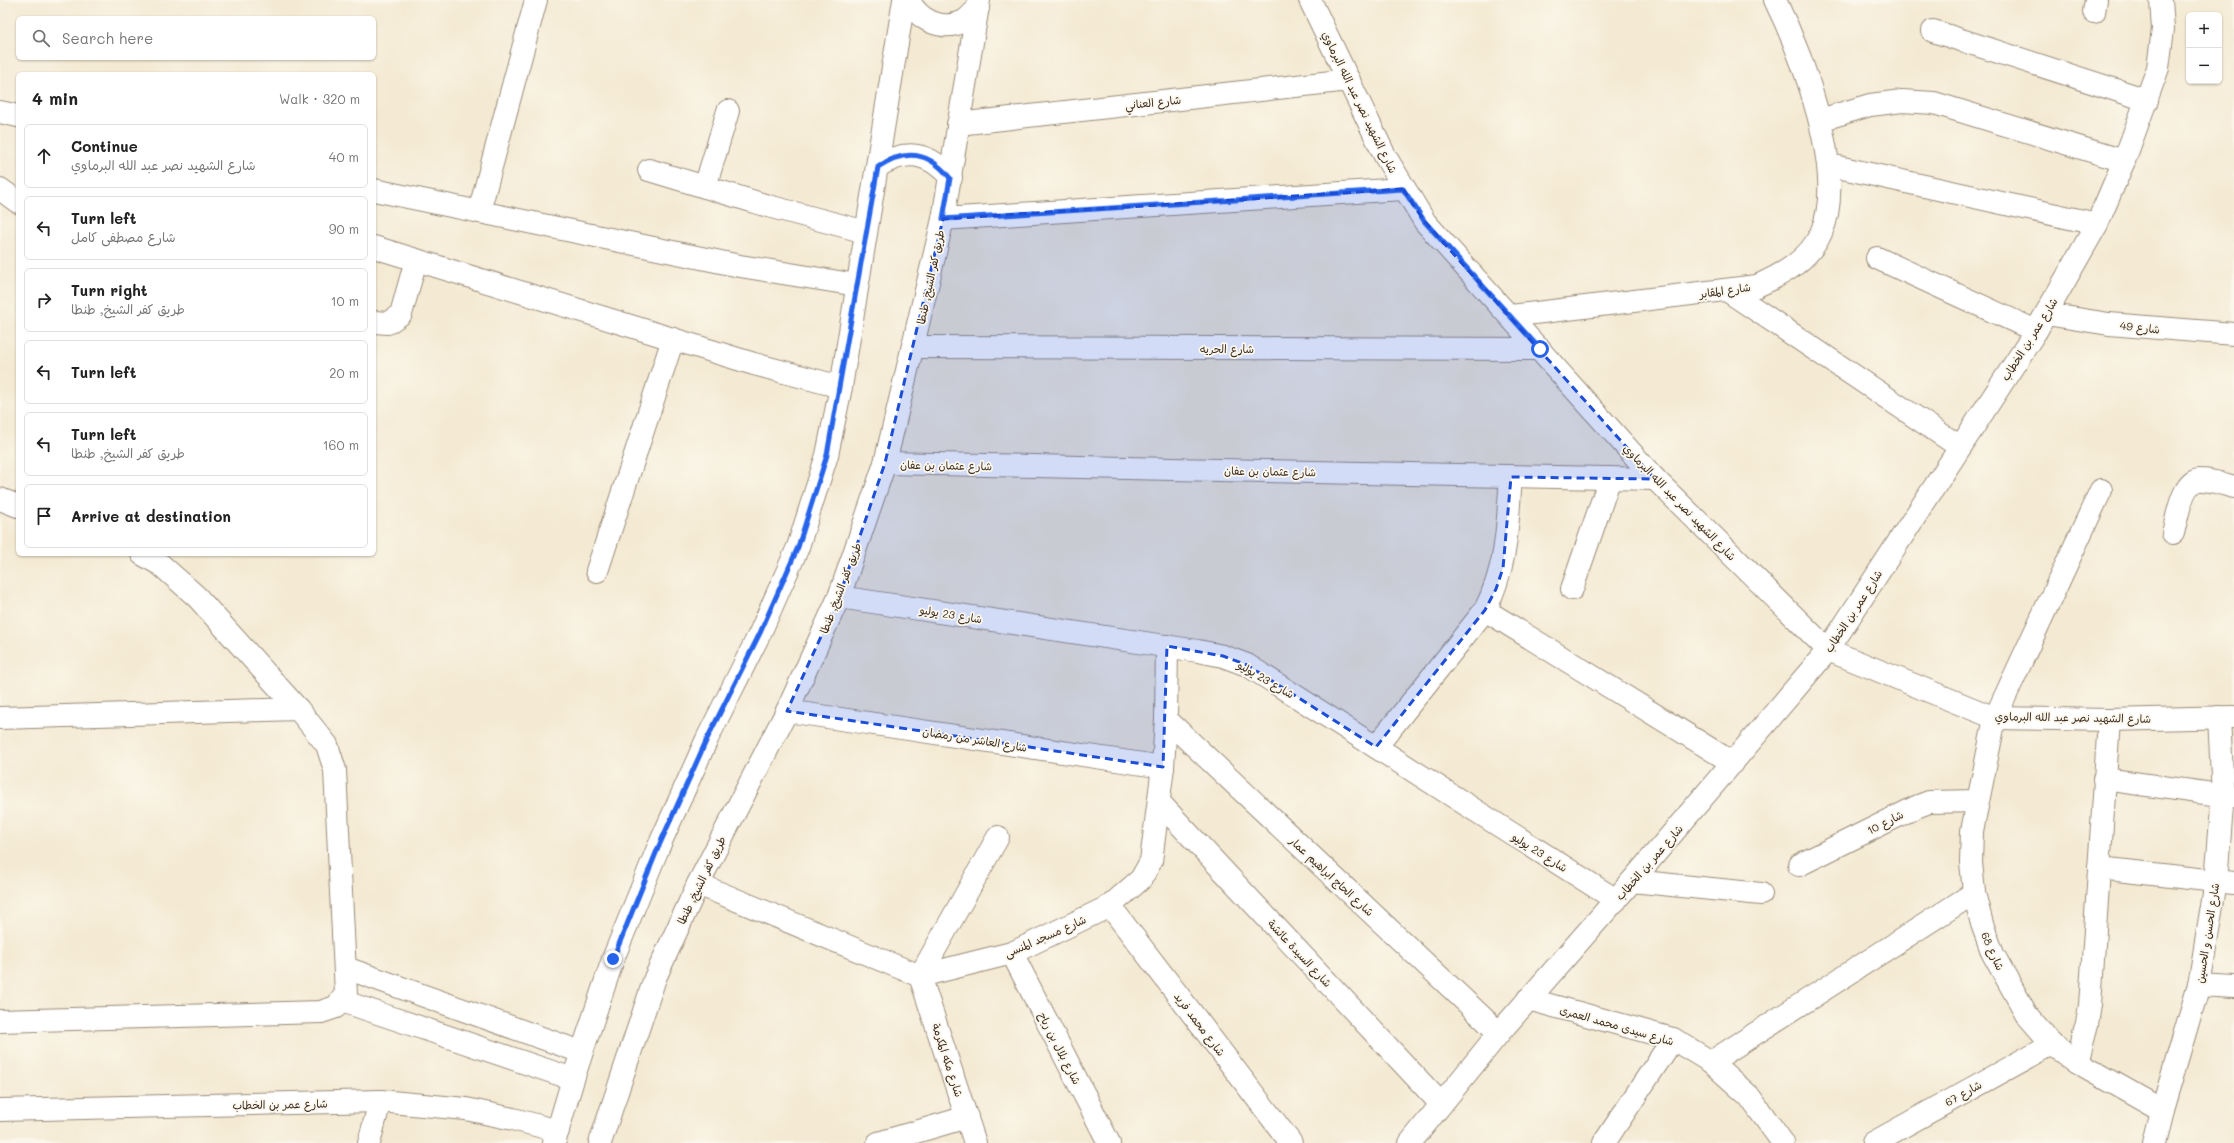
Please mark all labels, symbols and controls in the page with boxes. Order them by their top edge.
map controls [2186,12,2222,84]
button: + [2186,12,2222,48]
search box [16,16,376,60]
icon: search [30,27,52,49]
text: Search here [62,28,153,48]
street label: شارع الشهيد نصر عبد الله البرماوي [1317,29,1401,176]
button: − [2186,48,2222,84]
text: 4 min [32,87,78,109]
text: Walk · 320 m [279,90,360,107]
street label: شارع العناني [1124,92,1182,116]
text: Continue [71,136,138,156]
icon: ahead [33,145,55,167]
text: 40 m [329,148,359,165]
text: شارع الشهيد نصر عبد الله البرماوي [71,156,256,173]
text: Turn left [71,208,136,228]
icon: left [33,217,55,239]
text: 90 m [329,220,359,237]
text: شارع مصطفى كامل [71,228,176,245]
street label: طريق كفر الشيخ, طنطا [913,228,948,326]
street label: شارع المقابر [1697,279,1752,303]
text: Turn right [71,280,148,300]
icon: right [33,289,55,311]
text: 10 m [331,292,359,309]
street label: شارع عمر بن الخطاب [1997,295,2062,384]
text: طريق كفر الشيخ, طنطا [71,300,185,317]
street label: شارع 49 [2119,317,2161,339]
route start [1531,340,1549,358]
street label: شارع الحريه [1200,341,1254,358]
icon: left [33,361,55,383]
text: Turn left [71,362,136,382]
text: 20 m [329,364,359,381]
text: Turn left [71,424,136,444]
icon: left [33,433,55,455]
text: 160 m [323,436,359,453]
street label: شارع الشهيد نصر عبد الله البرماوي [1619,441,1740,565]
text: طريق كفر الشيخ, طنطا [71,444,185,461]
street label: شارع عثمان بن عفان [900,457,992,475]
street label: شارع عثمان بن عفان [1224,463,1316,481]
icon: arrive [33,505,55,527]
text: Arrive at destination [71,506,231,526]
street label: طريق كفر الشيخ, طنطا [816,540,865,636]
street label: شارع عمر بن الخطاب [1821,567,1887,656]
street label: شارع 23 يوليو [917,602,983,628]
street label: شارع 23 يوليو [1233,656,1297,703]
street label: شارع الشهيد نصر عبد الله البرماوي [1995,708,2151,728]
street label: شارع العاشر من رمضان [921,723,1028,757]
street label: شارع 10 [1864,806,1907,839]
street label: شارع عمر بن الخطاب [1612,821,1687,904]
street label: شارع 23 يوليو [1507,828,1571,877]
street label: شارع الحاج ابراهيم عمار [1285,832,1377,920]
street label: طريق كفر الشيخ, طنطا [673,833,730,927]
street label: شارع الحسن و الحسين [2192,882,2224,985]
street label: شارع مسجد المنسى [1002,911,1089,963]
street label: شارع السيدة عائشة [1263,916,1335,991]
street label: شارع 68 [1976,929,2008,973]
route end [604,950,622,968]
street label: شارع محمد فريد [1170,989,1229,1060]
street label: شارع سيدى محمد العمرى [1558,1002,1676,1050]
street label: شارع بلال بن رباح [1034,1009,1085,1088]
street label: شارع مكه المكرمة [927,1021,967,1099]
street label: شارع 67 [1942,1077,1985,1111]
street label: شارع عمر بن الخطاب [232,1096,328,1114]

